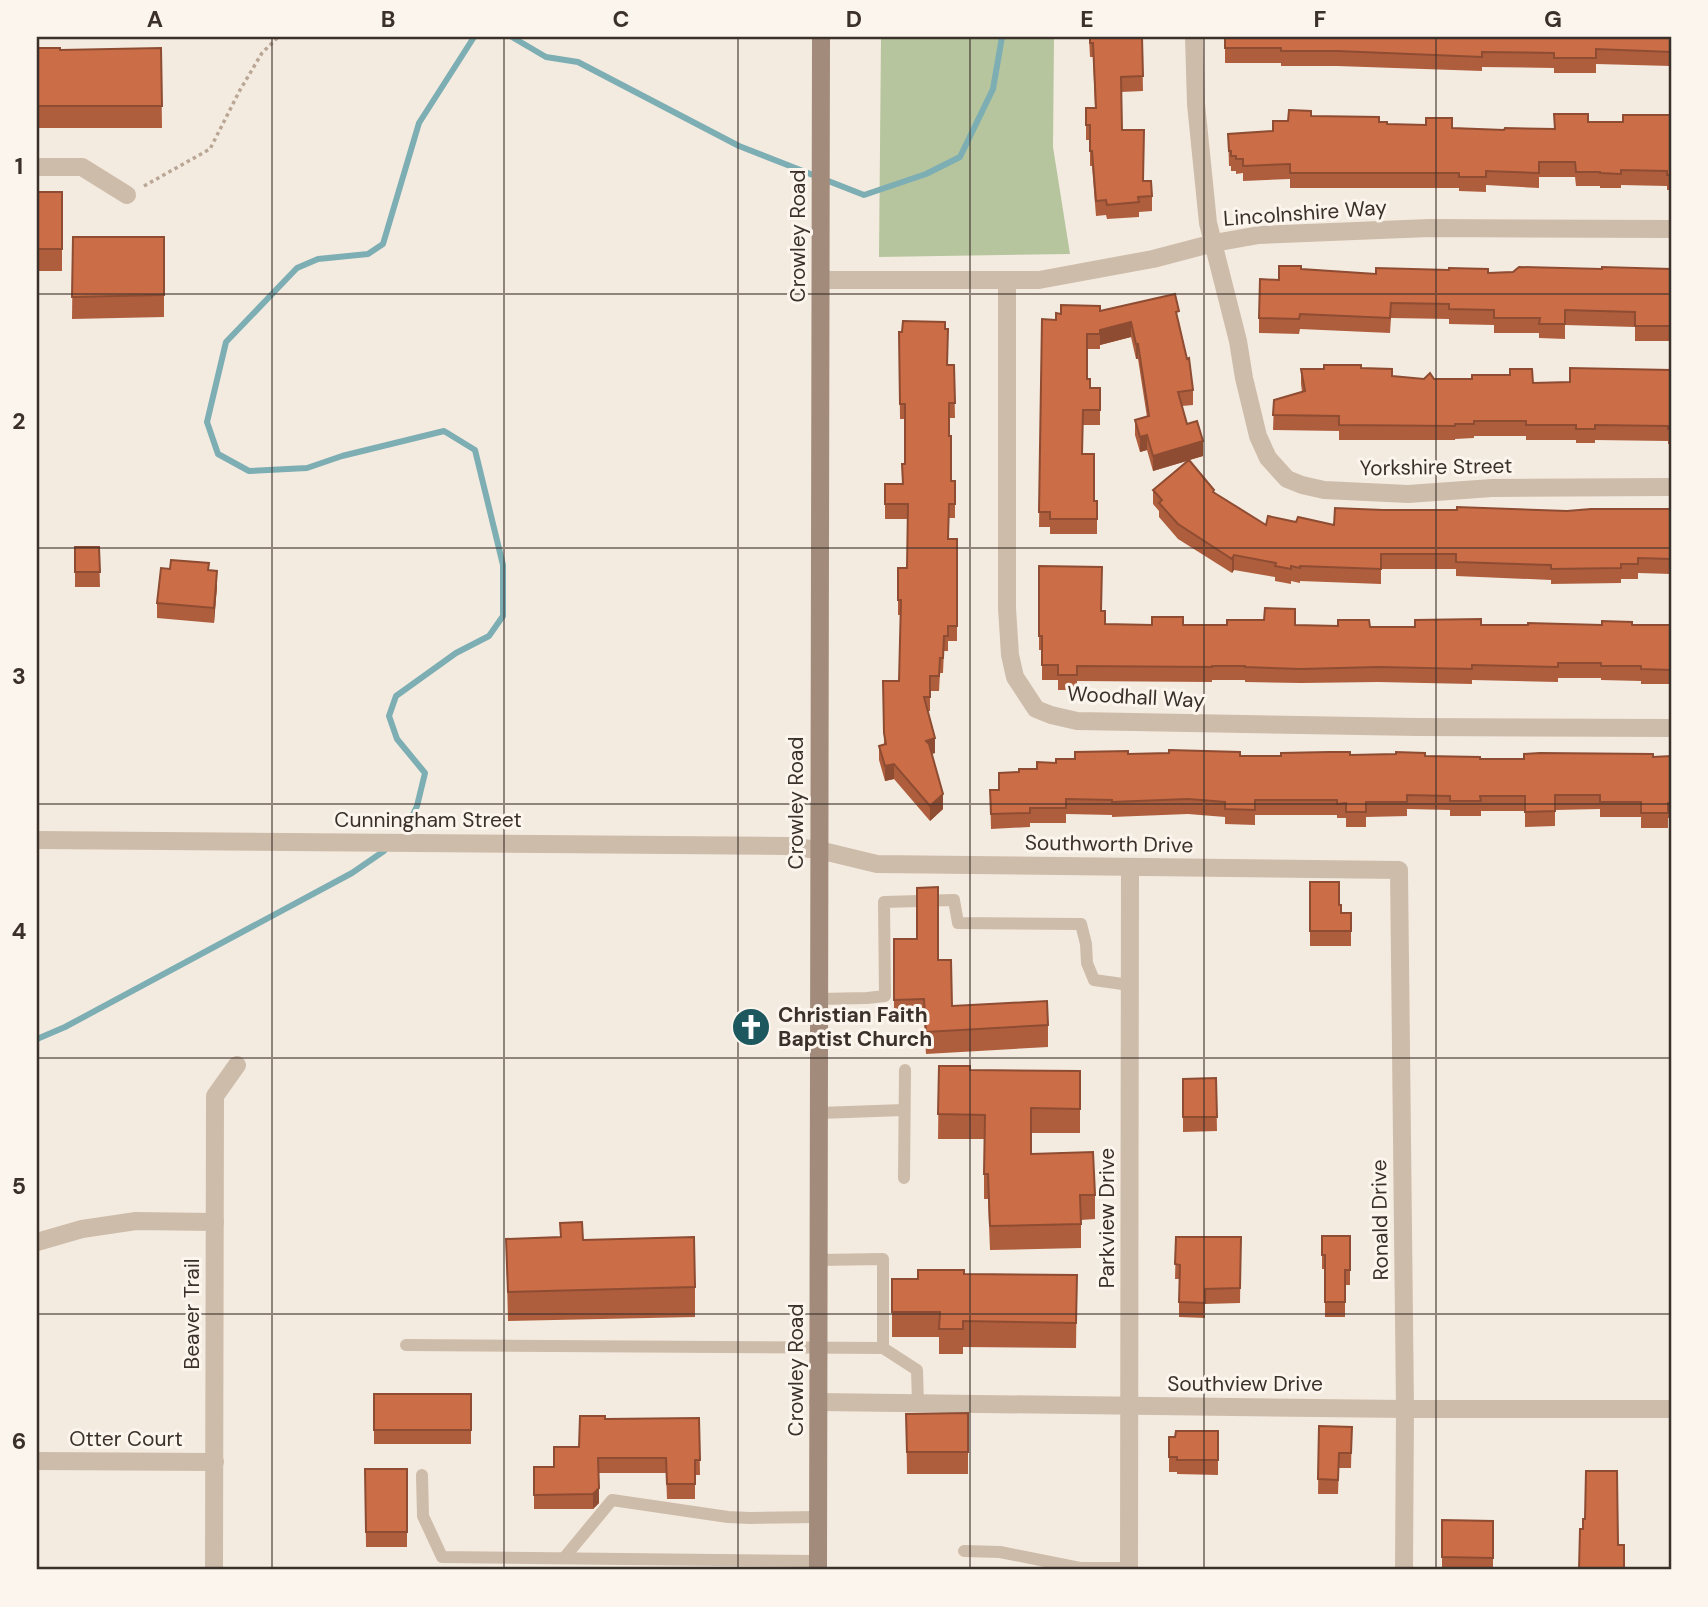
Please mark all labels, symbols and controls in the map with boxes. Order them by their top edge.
text: A [147,4,163,34]
text: B [381,4,395,34]
text: C [613,4,629,34]
text: D [846,4,862,34]
text: E [1080,4,1094,34]
text: F [1314,4,1327,34]
text: G [1544,4,1562,34]
text: 1 [15,151,23,181]
street label: Crowley Road [784,170,812,302]
street label: Lincolnshire Way [1222,193,1388,233]
text: 2 [12,406,26,436]
street label: Yorkshire Street [1359,452,1513,482]
text: 3 [12,661,26,691]
street label: Woodhall Way [1066,679,1206,715]
street label: Crowley Road [782,737,810,869]
street label: Cunningham Street [334,806,522,834]
street label: Southworth Drive [1025,829,1194,859]
text: 4 [12,916,27,946]
place label: Christian Faith Baptist Church [778,1001,932,1053]
church icon: Christian Faith Baptist Church [730,1006,772,1048]
street label: Parkview Drive [1093,1148,1121,1288]
street label: Ronald Drive [1365,1159,1395,1281]
text: 5 [12,1171,26,1201]
street label: Beaver Trail [178,1259,206,1369]
street label: Crowley Road [782,1304,810,1436]
street label: Southview Drive [1167,1370,1323,1398]
street label: Otter Court [69,1425,183,1453]
text: 6 [12,1426,26,1456]

